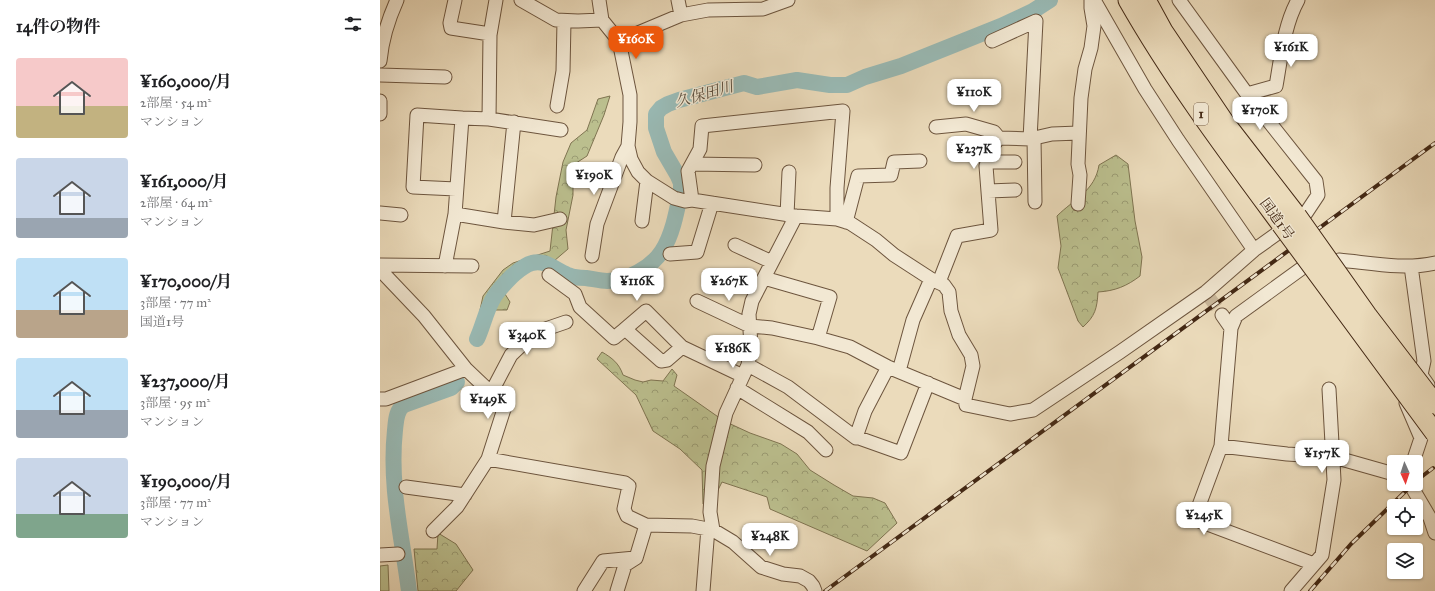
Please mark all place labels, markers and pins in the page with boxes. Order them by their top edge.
pin: ¥160K [608,26,664,60]
pin: ¥161K [1263,34,1319,68]
pin: ¥110K [946,79,1002,113]
pin: ¥170K [1232,97,1288,131]
pin: ¥237K [946,136,1002,170]
pin: ¥190K [566,162,622,196]
pin: ¥116K [609,268,665,302]
pin: ¥267K [701,268,757,302]
pin: ¥340K [499,322,555,356]
pin: ¥186K [705,335,761,369]
pin: ¥149K [460,386,516,420]
pin: ¥157K [1294,440,1350,474]
pin: ¥245K [1176,502,1232,536]
pin: ¥248K [742,523,798,557]

